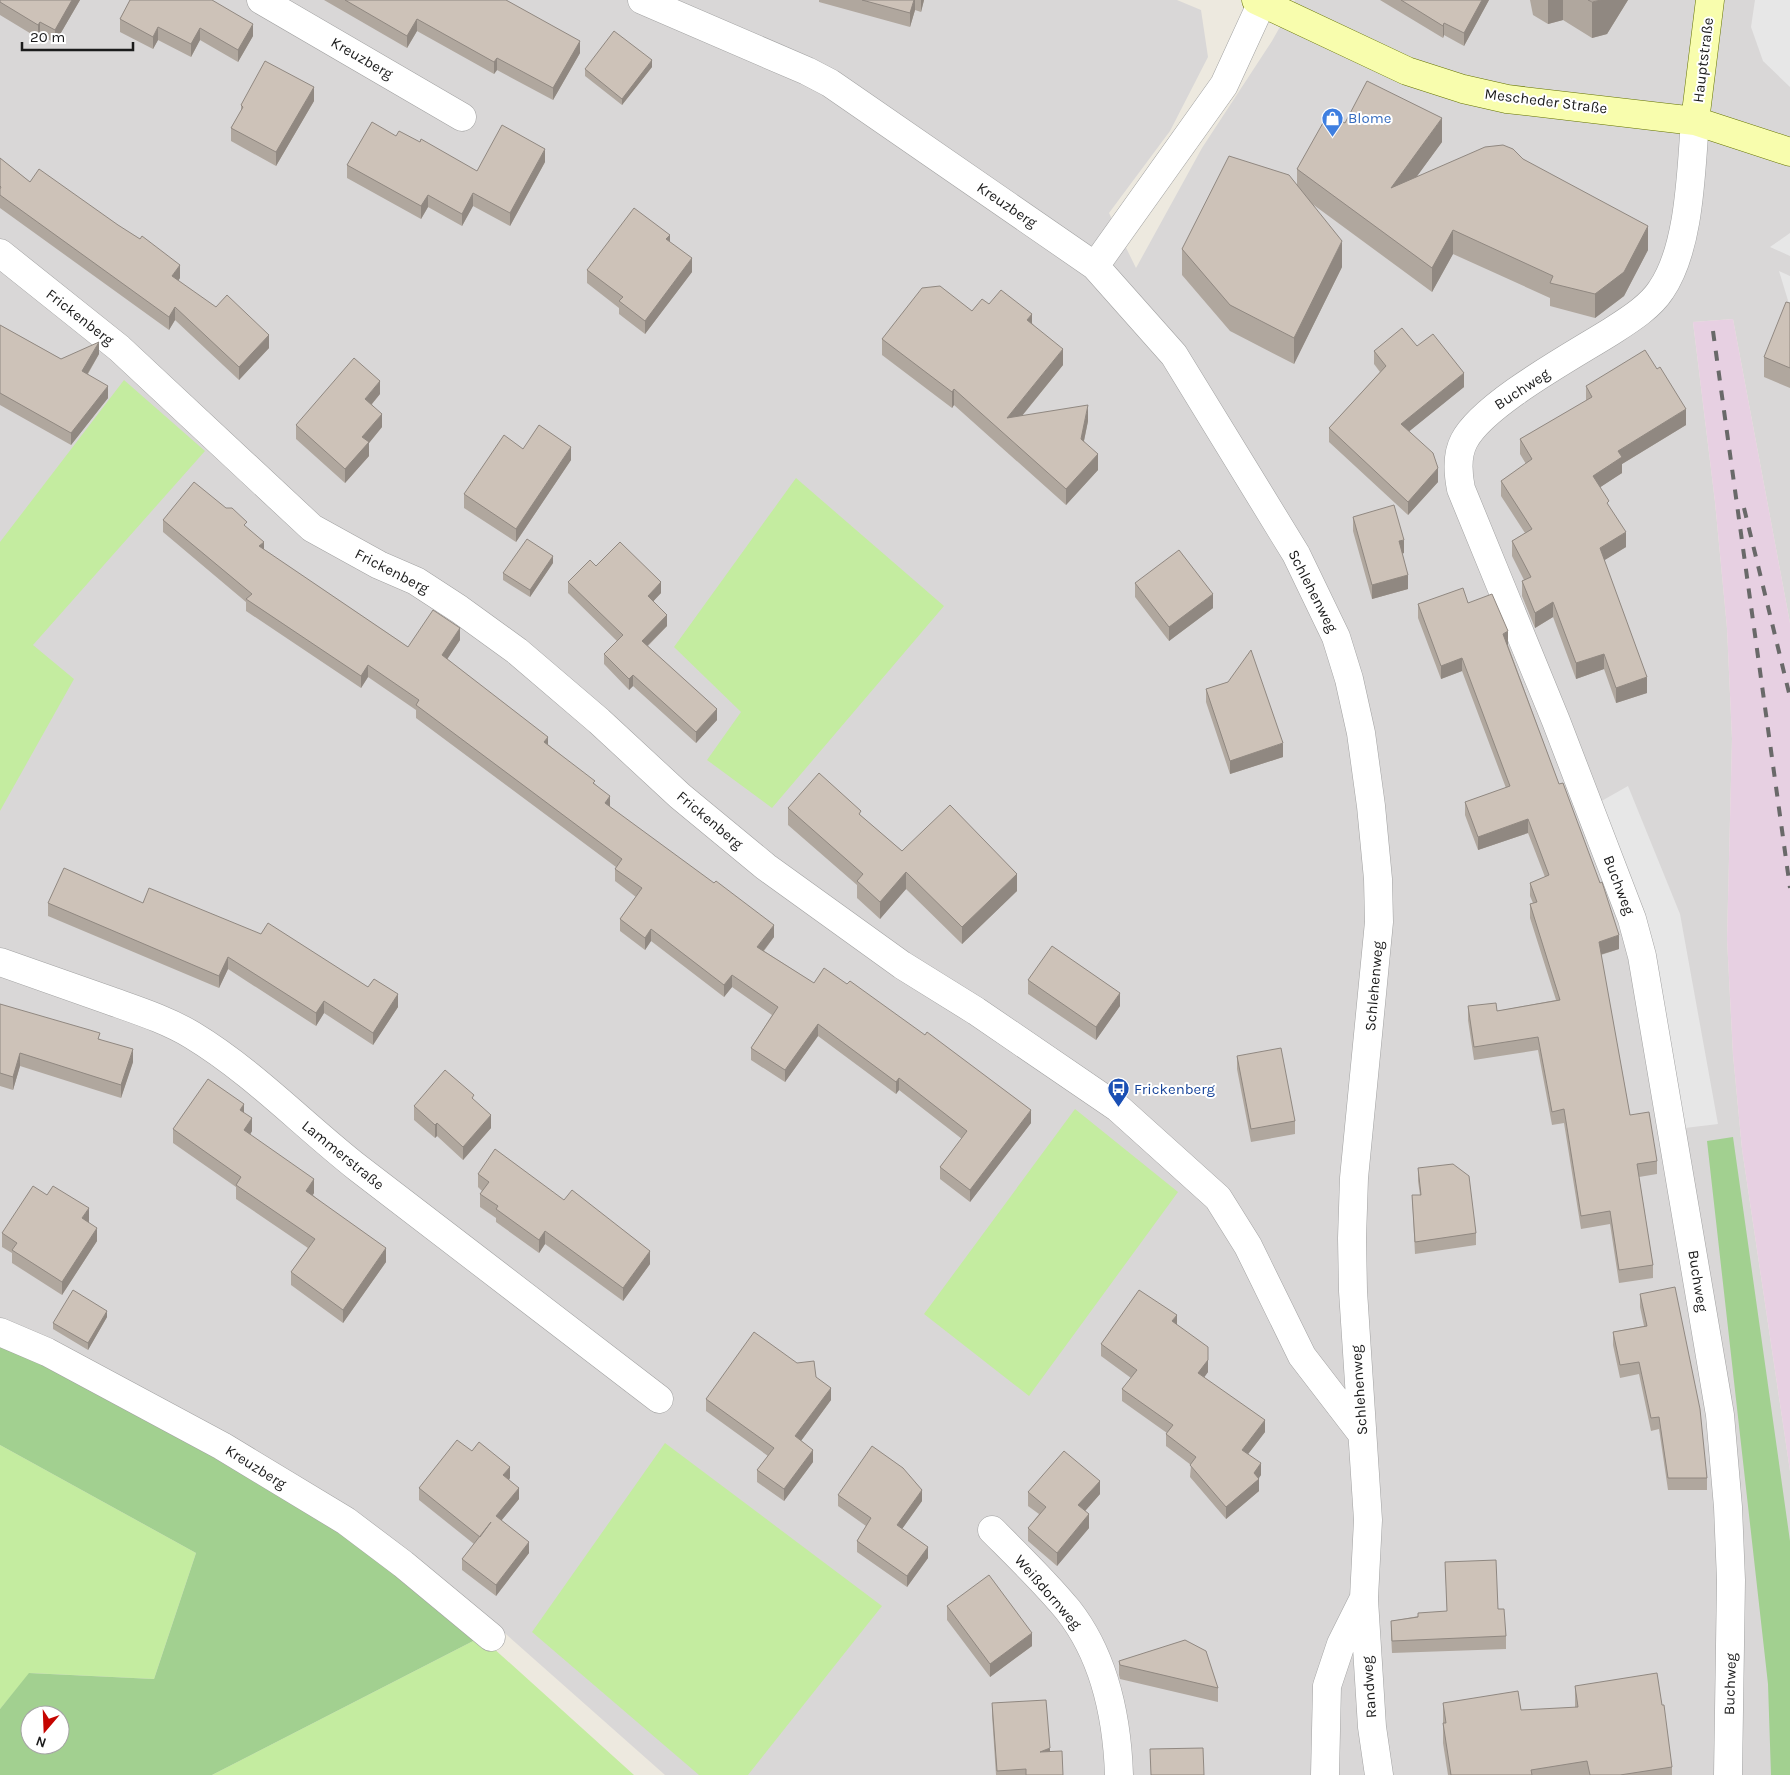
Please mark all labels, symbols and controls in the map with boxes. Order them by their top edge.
street label: Hauptstraße [1689,16,1717,104]
scale bar [22,20,134,52]
text: 20 m [30,28,65,46]
street label: Kreuzberg [328,33,397,83]
street label: Mescheder Straße [1484,85,1608,117]
shop icon: Blome [1320,106,1344,137]
place label: Blome [1348,109,1391,127]
street label: Kreuzberg [973,178,1041,232]
street label: Frickenberg [43,285,118,349]
street label: Buchweg [1491,364,1553,413]
street label: Frickenberg [352,545,433,598]
street label: Schlehenweg [1284,547,1342,636]
street label: Frickenberg [673,787,747,853]
street label: Buchweg [1599,853,1639,918]
street label: Schlehenweg [1361,940,1387,1032]
bus stop icon: Frickenberg [1106,1077,1130,1108]
place label: Frickenberg [1134,1080,1215,1098]
street label: Lammerstraße [298,1116,388,1194]
street label: Buchweg [1684,1249,1712,1314]
street label: Schlehenweg [1347,1344,1371,1436]
street label: Kreuzberg [222,1441,290,1493]
street label: Weißdornweg [1011,1551,1086,1633]
street label: Buchweg [1720,1652,1740,1715]
street label: Randweg [1358,1655,1380,1719]
north arrow [20,1705,70,1755]
text: N [33,1732,48,1751]

